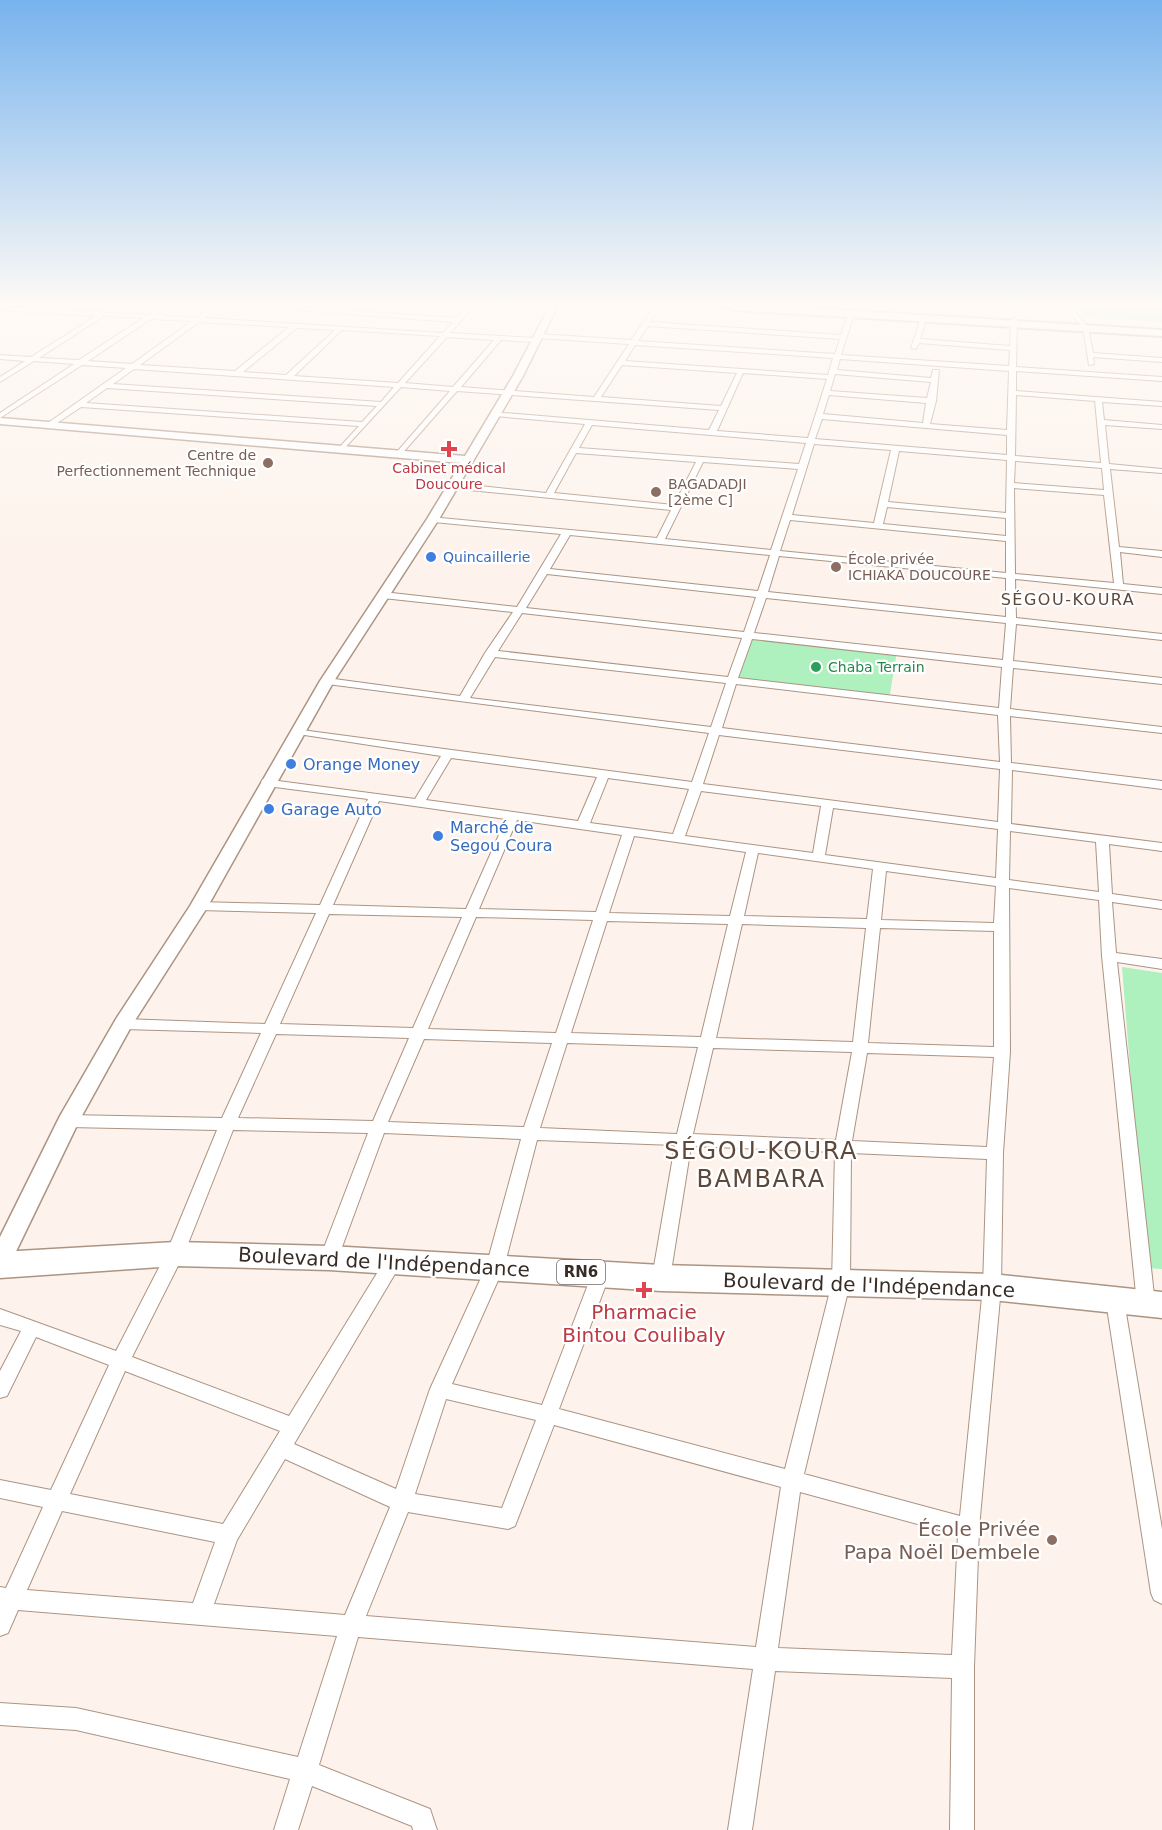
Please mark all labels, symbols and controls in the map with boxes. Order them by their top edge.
marker: Cabinet médical Doucoure [440,440,458,458]
place label: Centre de Perfectionnement Technique [57,447,256,479]
marker: Centre de Perfectionnement Technique [261,456,275,470]
place label: Cabinet médical Doucoure [392,460,506,492]
place label: BAGADADJI [2ème C] [668,476,747,508]
marker: BAGADADJI [2ème C] [649,485,663,499]
place label: Quincaillerie [443,549,530,565]
marker: Quincaillerie [424,550,438,564]
place label: École privée ICHIAKA DOUCOURE [848,551,991,583]
marker: École privée ICHIAKA DOUCOURE [829,560,843,574]
district label: SÉGOU-KOURA [1001,590,1135,609]
place label: Chaba Terrain [828,659,925,675]
marker: Chaba Terrain [809,660,823,674]
place label: Orange Money [303,755,420,774]
marker: Orange Money [284,757,298,771]
place label: Garage Auto [281,800,382,819]
marker: Garage Auto [262,802,276,816]
place label: Marché de Segou Coura [450,818,553,855]
marker: Marché de Segou Coura [431,829,445,843]
district label: SÉGOU-KOURA BAMBARA [664,1136,858,1193]
street label: Boulevard de l'Indépendance [238,1242,530,1282]
road number: RN6 [557,1260,605,1284]
street label: Boulevard de l'Indépendance [723,1268,1015,1302]
marker: Pharmacie Bintou Coulibaly [637,1283,651,1297]
place label: Pharmacie Bintou Coulibaly [562,1300,726,1347]
place label: École Privée Papa Noël Dembele [844,1517,1040,1564]
marker: École Privée Papa Noël Dembele [1045,1533,1059,1547]

